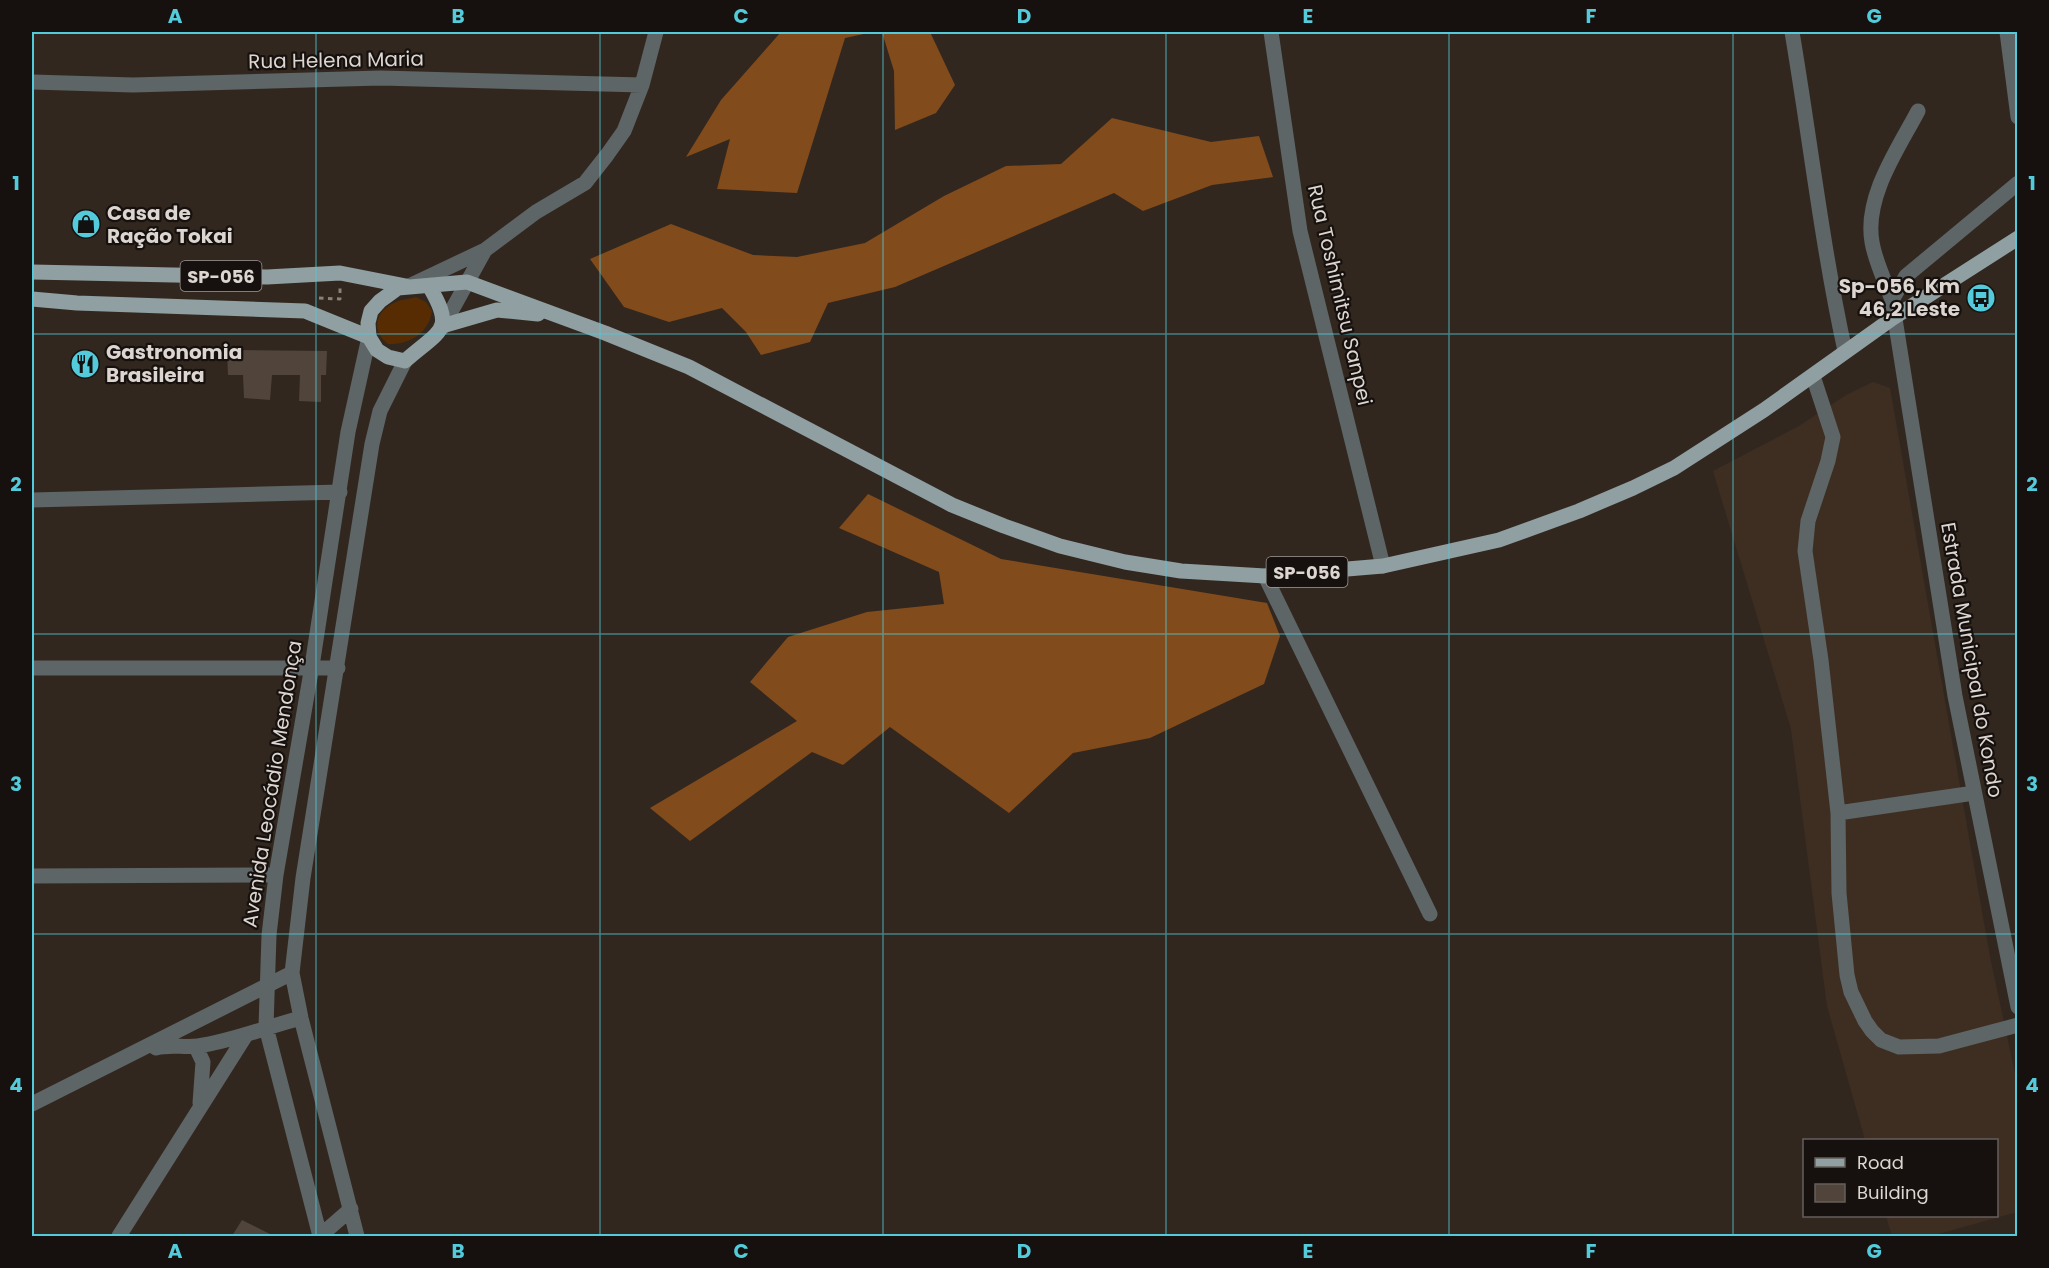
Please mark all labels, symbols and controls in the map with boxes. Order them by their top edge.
text: A [168,2,183,30]
text: B [451,2,465,30]
text: C [733,2,749,30]
text: D [1017,2,1031,30]
text: E [1303,2,1313,30]
text: F [1586,2,1597,30]
text: G [1866,2,1882,30]
street label: Rua Helena Maria [248,44,424,76]
text: 1 [12,169,20,197]
text: 1 [2028,169,2036,197]
street label: Rua Toshimitsu Sanpei [1301,182,1379,408]
place label: Casa de Ração Tokai [107,199,233,250]
shop icon: Casa de Ração Tokai [70,208,102,240]
road number: SP-056 [180,261,262,291]
place label: Sp-056, Km 46,2 Leste [1839,272,1960,323]
bus stop icon: Sp-056, Km 46,2 Leste [1965,282,1997,314]
place label: Gastronomia Brasileira [106,338,242,389]
restaurant icon: Gastronomia Brasileira [69,348,101,380]
text: 2 [10,470,22,498]
text: 2 [2026,470,2038,498]
street label: Estrada Municipal do Kondo [1934,520,2010,800]
road number: SP-056 [1266,557,1348,587]
street label: Avenida Leocádio Mendonça [235,638,309,930]
text: 3 [10,770,22,798]
text: 3 [2026,770,2038,798]
text: 4 [9,1071,23,1099]
text: 4 [2025,1071,2039,1099]
legend [1803,1139,1998,1217]
text: Road [1857,1150,1904,1175]
text: Building [1857,1180,1929,1205]
text: A [168,1237,183,1265]
text: B [451,1237,465,1265]
text: C [733,1237,749,1265]
text: D [1017,1237,1031,1265]
text: E [1303,1237,1313,1265]
text: F [1586,1237,1597,1265]
text: G [1866,1237,1882,1265]

